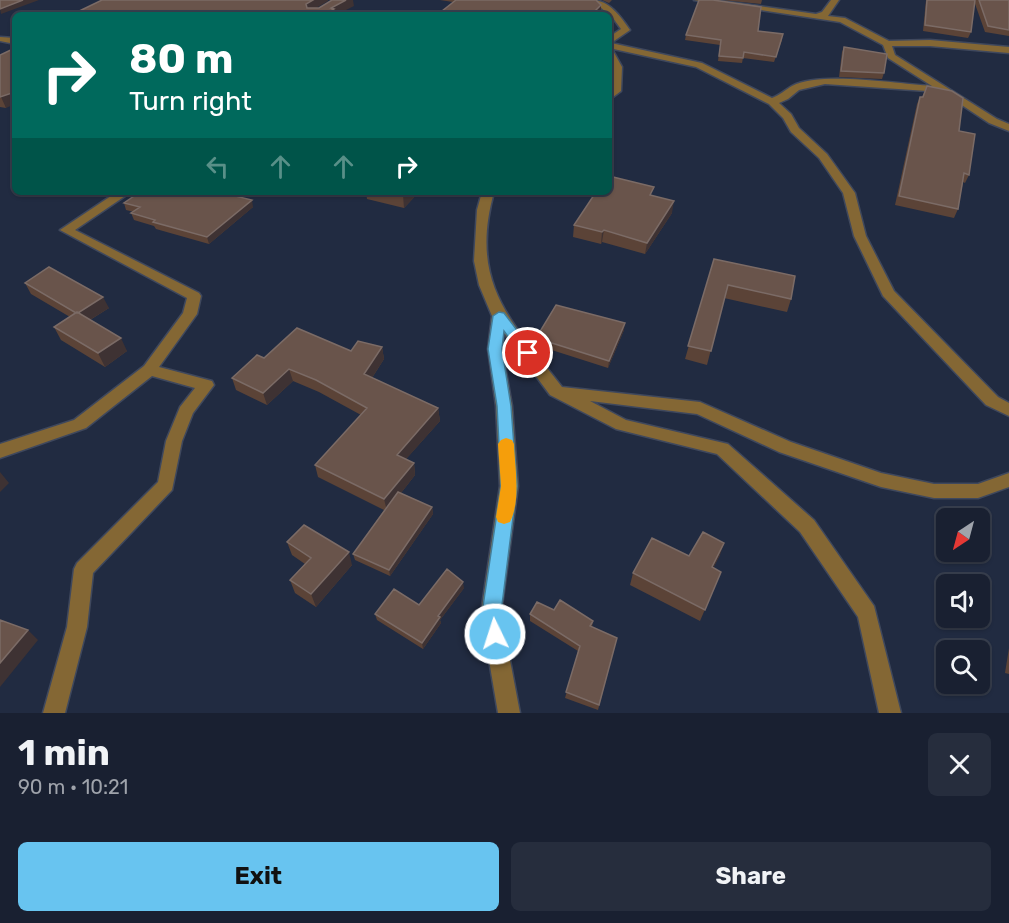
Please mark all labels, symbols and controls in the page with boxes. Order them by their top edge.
text: 80 m [129,34,233,84]
icon: right [30,36,108,114]
text: Turn right [129,85,252,117]
icon: left [201,150,234,183]
icon: ahead [264,150,297,183]
icon: ahead [327,150,360,183]
icon: right [390,150,423,183]
pin [502,327,553,378]
icon: arrive [511,336,544,369]
north arrow [936,508,990,562]
map controls [936,508,990,694]
button: sound [936,574,990,628]
position arrow [463,602,527,666]
button: search [936,640,990,694]
text: 1 min [18,731,110,774]
button: close [928,733,991,796]
text: 90 m · 10:21 [18,775,128,799]
button: Exit [18,842,499,911]
button: Share [511,842,991,911]

